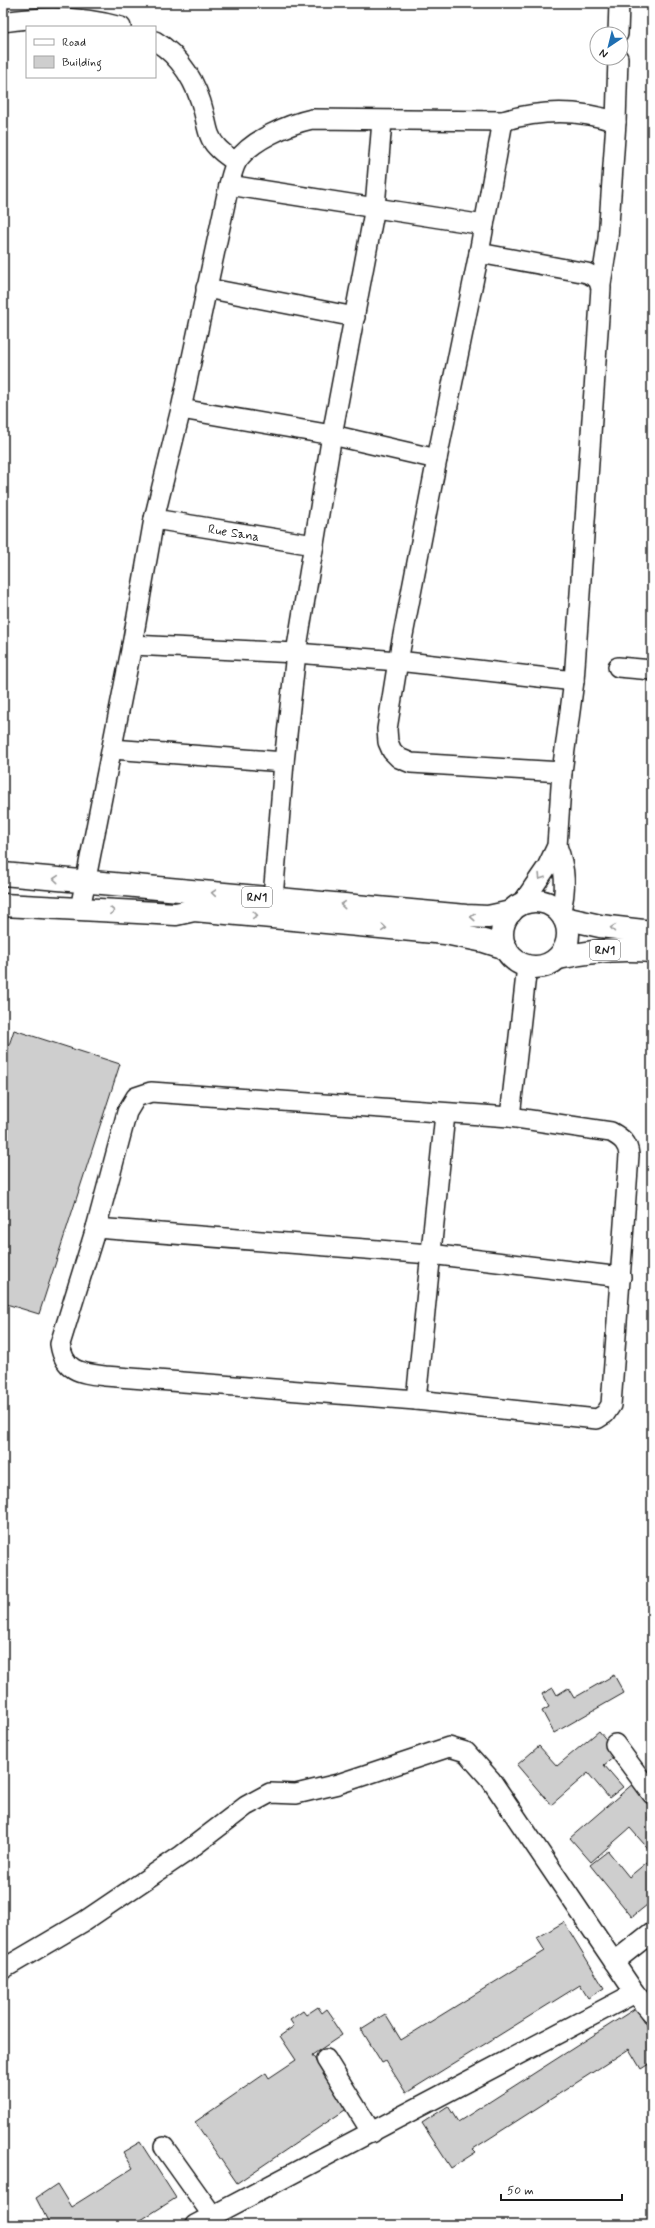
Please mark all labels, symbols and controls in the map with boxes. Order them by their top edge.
legend [26,26,156,78]
north arrow [589,26,629,66]
text: Road [62,35,86,51]
text: N [597,46,611,61]
text: Building [62,55,102,72]
street label: Rue Sana [207,521,261,546]
one-way arrow [539,873,546,880]
one-way arrow [53,875,59,884]
road number: RN1 [242,887,272,907]
one-way arrow [211,889,217,898]
one-way arrow [340,901,346,910]
one-way arrow [109,906,115,915]
one-way arrow [252,911,258,920]
one-way arrow [470,912,476,921]
one-way arrow [381,923,387,932]
one-way arrow [610,924,616,933]
road number: RN1 [590,940,620,960]
scale bar [501,2176,622,2202]
text: 50 m [507,2183,534,2199]

